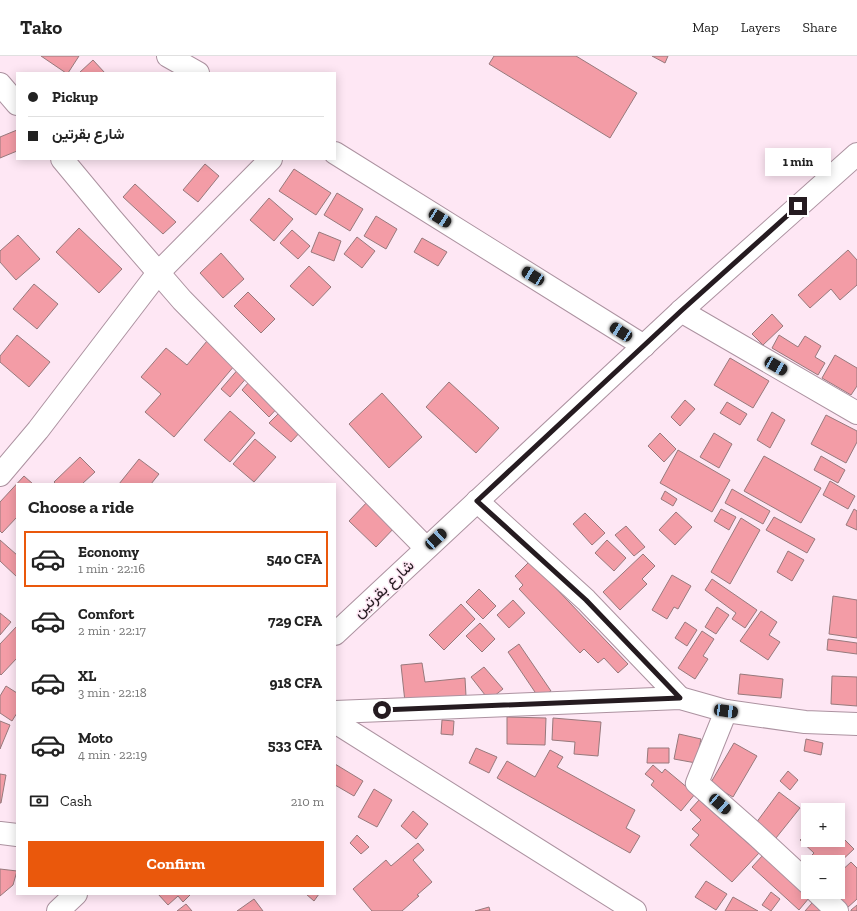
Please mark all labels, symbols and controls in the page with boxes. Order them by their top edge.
text: Tako [20,16,62,39]
text: Map [692,19,719,36]
text: Layers [741,19,780,36]
text: Share [802,19,837,36]
text: Pickup [52,88,98,106]
text: شارع بقرتين [52,125,125,143]
callout: 1 min [765,148,831,176]
text: 1 min [783,154,813,169]
route end [789,197,807,215]
car [427,207,453,229]
car [520,265,546,287]
car [608,320,634,344]
car [763,355,789,377]
text: Choose a ride [28,496,134,518]
car [423,526,449,552]
icon: car [30,541,66,577]
text: Economy [78,543,139,561]
text: 540 CFA [267,550,322,568]
street label: شارع بقرتين [349,555,419,623]
text: 1 min · 22:16 [78,561,145,576]
icon: car [30,603,66,639]
text: Comfort [78,605,134,623]
text: 729 CFA [268,612,322,630]
text: 2 min · 22:17 [78,623,146,638]
icon: car [30,665,66,701]
text: XL [78,667,96,685]
text: 918 CFA [269,674,322,692]
text: 3 min · 22:18 [78,685,147,700]
route start [373,701,391,719]
car [713,703,739,719]
icon: car [30,727,66,763]
text: Moto [78,729,113,747]
text: 533 CFA [268,736,322,754]
text: 4 min · 22:19 [78,747,147,762]
icon: cash [28,790,50,812]
text: Cash [60,792,92,810]
car [707,792,733,816]
text: 210 m [291,794,324,809]
map controls [801,803,845,899]
button: + [801,803,845,847]
button: Confirm [28,841,324,887]
button: − [801,855,845,899]

